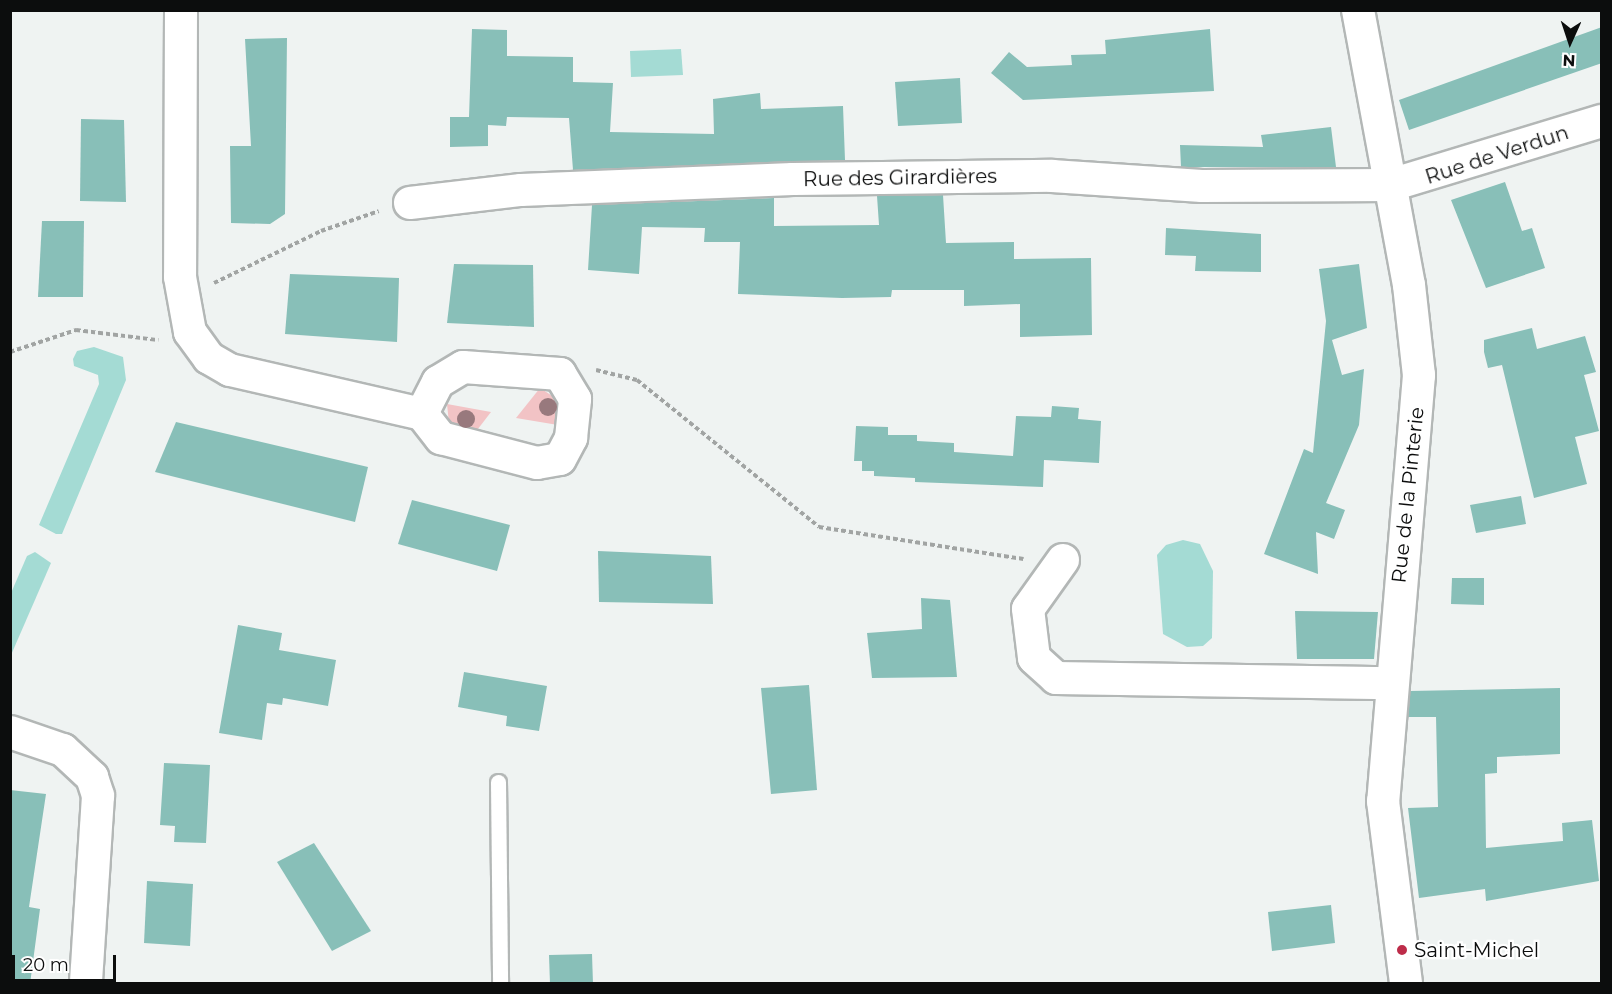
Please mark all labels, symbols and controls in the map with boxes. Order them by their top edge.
north arrow [1540,12,1600,72]
text: N [1562,51,1576,70]
street label: Rue de Verdun [1422,121,1572,189]
street label: Rue des Girardières [803,164,997,192]
street label: Rue de la Pinterie [1387,406,1429,584]
place label: Saint-Michel [1414,938,1539,962]
scale bar [15,943,118,981]
marker: Saint-Michel [1395,943,1409,957]
text: 20 m [23,954,69,976]

